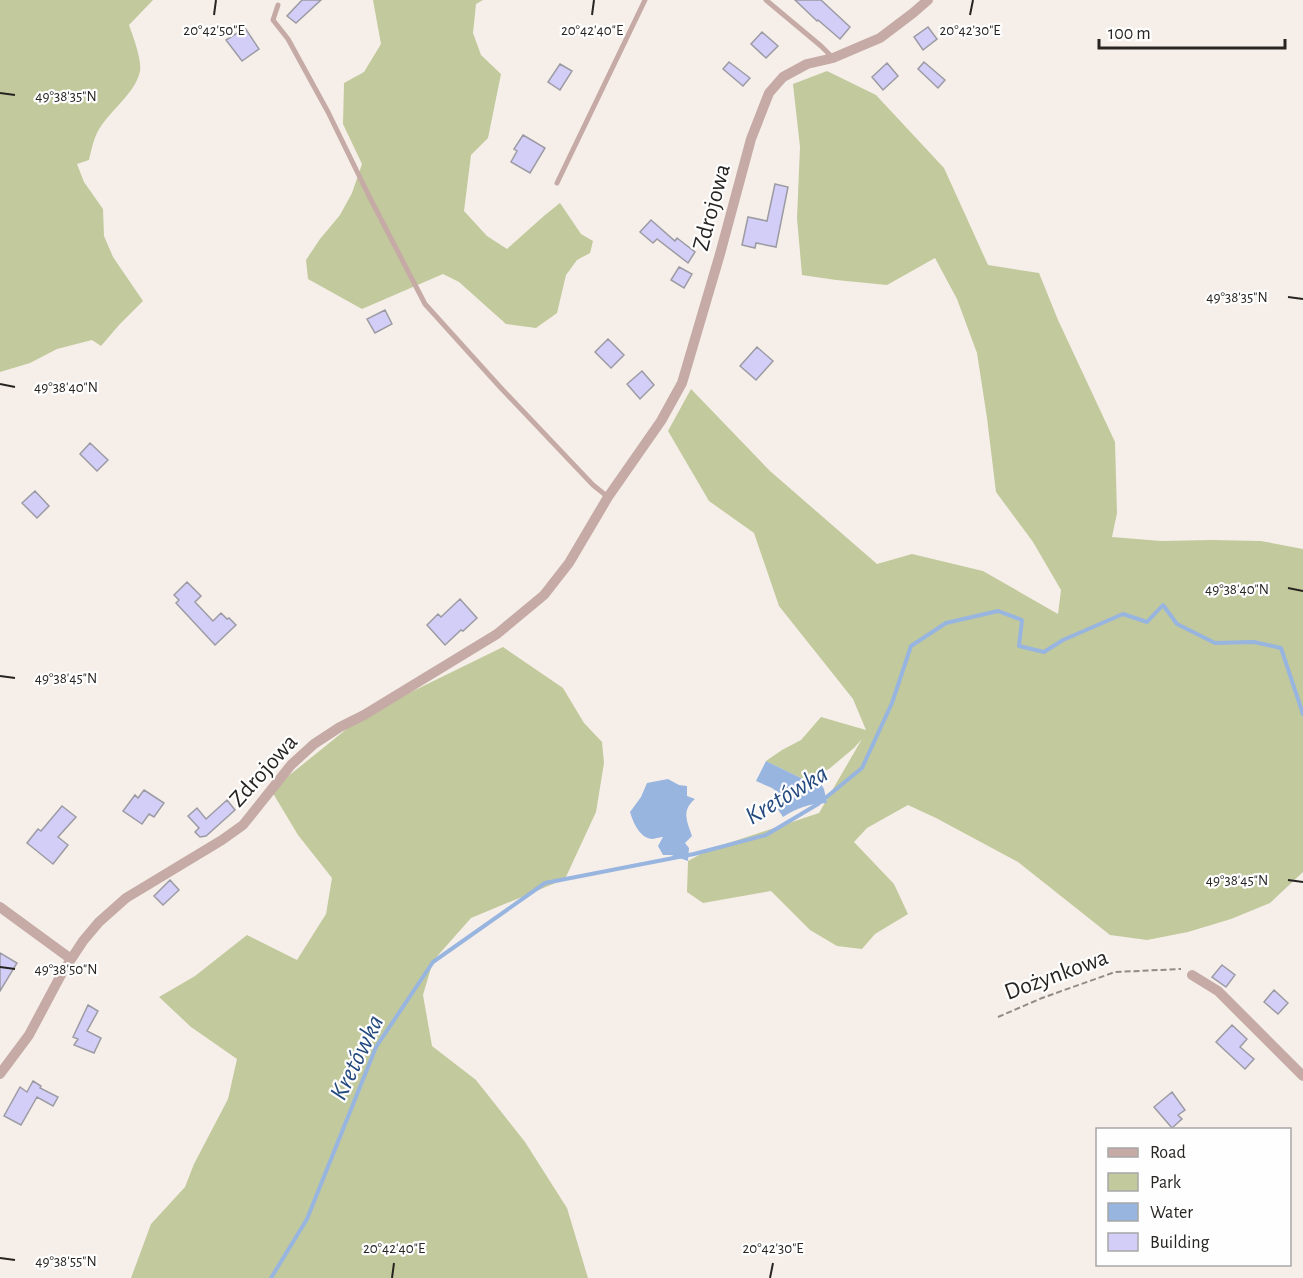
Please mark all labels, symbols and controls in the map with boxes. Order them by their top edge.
scale bar [1099,12,1285,50]
text: 20°42'50"E [183,23,245,38]
text: 20°42'40"E [561,23,623,38]
text: 20°42'30"E [939,23,1001,38]
text: 100 m [1108,25,1151,43]
text: 49°38'35"N [35,89,97,104]
street label: Zdrojowa [689,161,735,253]
text: 49°38'35"N [1206,290,1268,305]
text: 49°38'40"N [34,380,98,395]
text: 49°38'40"N [1205,582,1269,597]
text: 49°38'45"N [35,671,97,686]
street label: Zdrojowa [225,730,302,812]
water label: Kretówka [741,760,832,830]
text: 49°38'45"N [1206,873,1268,888]
street label: Dożynkowa [1001,945,1111,1005]
text: 49°38'50"N [34,962,98,977]
water label: Kretówka [325,1011,389,1104]
legend [1096,1128,1291,1266]
text: Road [1150,1144,1186,1162]
text: Park [1150,1174,1182,1192]
text: Water [1150,1204,1193,1222]
text: Building [1150,1234,1210,1252]
text: 20°42'40"E [363,1241,425,1256]
text: 20°42'30"E [742,1241,804,1256]
text: 49°38'55"N [35,1254,97,1269]

